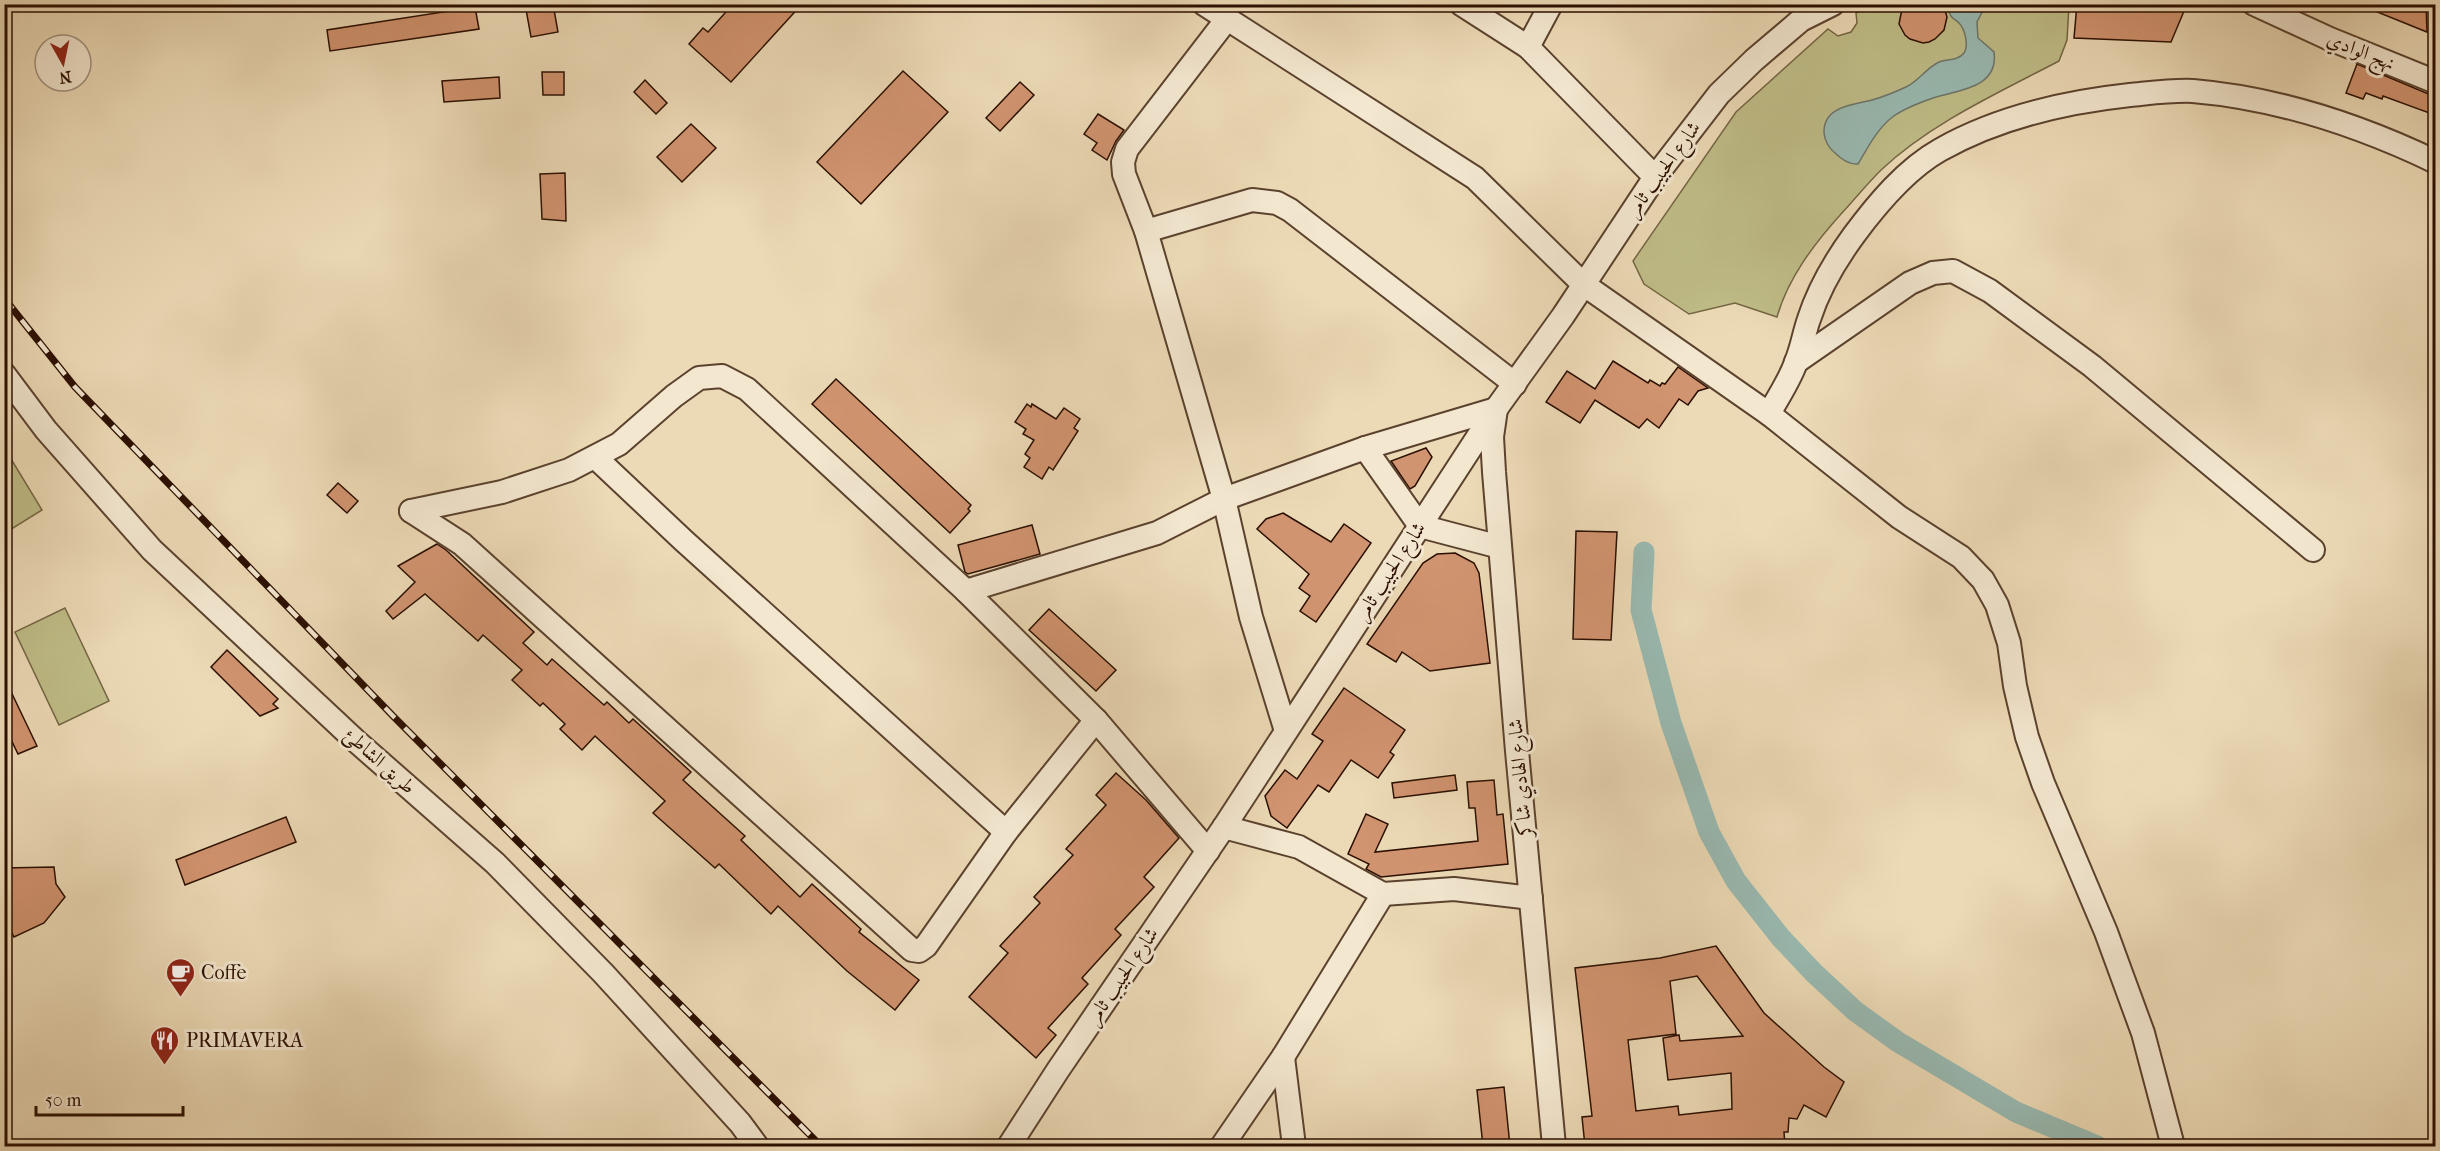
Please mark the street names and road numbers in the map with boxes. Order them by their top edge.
street label: نهج الوادي [2322,27,2398,81]
street label: شارع الحبيب ثامر [1621,117,1710,225]
street label: شارع الحبيب ثامر [1350,518,1435,628]
street label: شارع الهادي شاكر [1503,717,1543,840]
street label: طريق الشاطئ [338,723,420,800]
street label: شارع الحبيب ثامر [1081,923,1168,1032]

